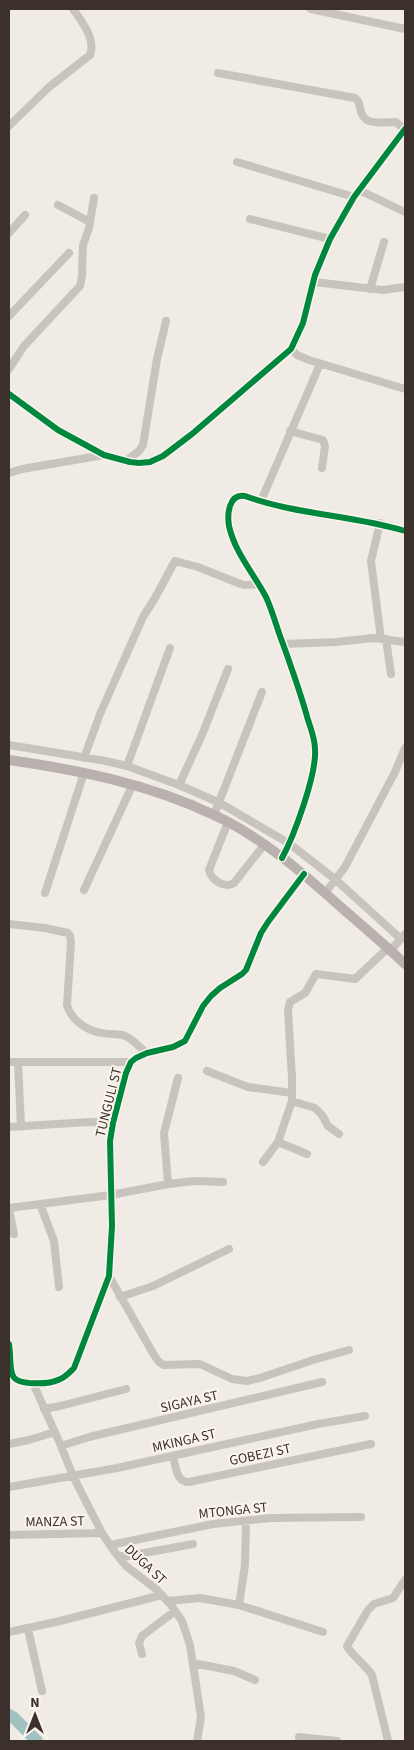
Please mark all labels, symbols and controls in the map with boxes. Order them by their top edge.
street label: TUNGULI ST [91,1065,127,1139]
street label: SIGAYA ST [158,1386,221,1418]
street label: MKINGA ST [150,1424,218,1458]
street label: GOBEZI ST [228,1439,293,1471]
street label: MTONGA ST [198,1497,269,1525]
street label: MANZA ST [25,1511,85,1533]
street label: DUGA ST [120,1540,171,1590]
north arrow [10,1690,60,1740]
text: N [30,1693,40,1713]

